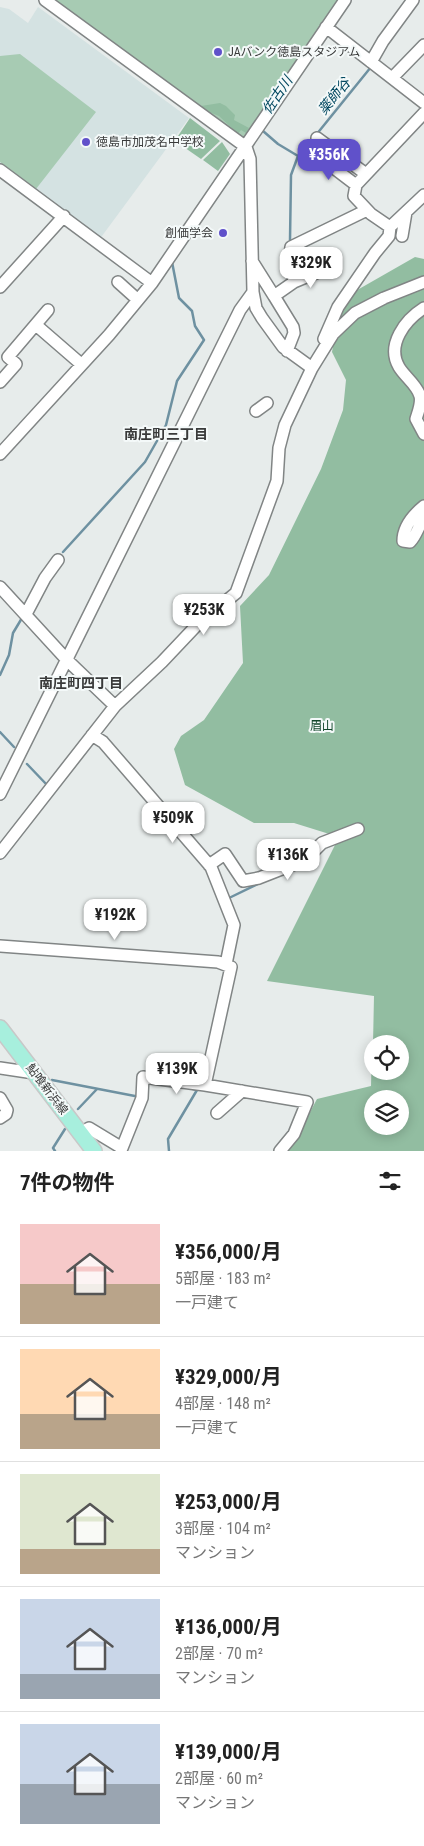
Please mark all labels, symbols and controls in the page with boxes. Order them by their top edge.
place label: JAバンク徳島スタジアム [228,45,360,59]
marker: JAバンク徳島スタジアム [212,46,224,58]
water label: 佐古川 [259,71,296,117]
water label: 薬師谷 [315,74,354,117]
place label: 徳島市加茂名中学校 [96,135,204,149]
marker: 徳島市加茂名中学校 [80,136,92,148]
pin: ¥356K [294,138,364,181]
text: ¥356K [309,145,349,164]
place label: 創価学会 [165,226,213,240]
marker: 創価学会 [217,227,229,239]
pin: ¥329K [276,246,346,289]
text: ¥329K [291,253,331,272]
district label: 南庄町三丁目 [124,426,208,442]
pin: ¥253K [169,594,239,636]
text: ¥253K [184,600,224,619]
district label: 南庄町四丁目 [39,675,123,691]
park label: 眉山 [310,719,334,733]
pin: ¥509K [138,802,208,844]
text: ¥509K [153,808,193,827]
pin: ¥136K [253,838,323,881]
text: ¥136K [268,845,308,864]
pin: ¥192K [80,898,150,941]
text: ¥192K [95,905,135,924]
map controls [364,1035,409,1135]
button: locate [364,1035,409,1080]
pin: ¥139K [142,1052,212,1095]
text: ¥139K [157,1059,197,1078]
street label: 鮎喰新浜線 [23,1061,71,1117]
button: layers [364,1090,409,1135]
icon: filters [376,1167,404,1195]
text: 7件の物件 [20,1171,115,1195]
text: ¥356,000/月 [175,1240,282,1264]
icon: home [60,1244,120,1304]
text: 5部屋 · 183 m² [175,1269,271,1288]
text: 一戸建て [175,1293,239,1312]
text: ¥329,000/月 [175,1365,282,1389]
icon: home [60,1369,120,1429]
text: 4部屋 · 148 m² [175,1394,271,1413]
text: 一戸建て [175,1418,239,1437]
text: ¥253,000/月 [175,1490,282,1514]
icon: home [60,1494,120,1554]
text: 3部屋 · 104 m² [175,1519,271,1538]
text: マンション [175,1543,255,1562]
text: ¥136,000/月 [175,1615,282,1639]
icon: home [60,1619,120,1679]
text: 2部屋 · 70 m² [175,1644,263,1663]
text: マンション [175,1668,255,1687]
text: ¥139,000/月 [175,1740,282,1764]
icon: home [60,1744,120,1804]
text: 2部屋 · 60 m² [175,1769,263,1788]
text: マンション [175,1793,255,1812]

